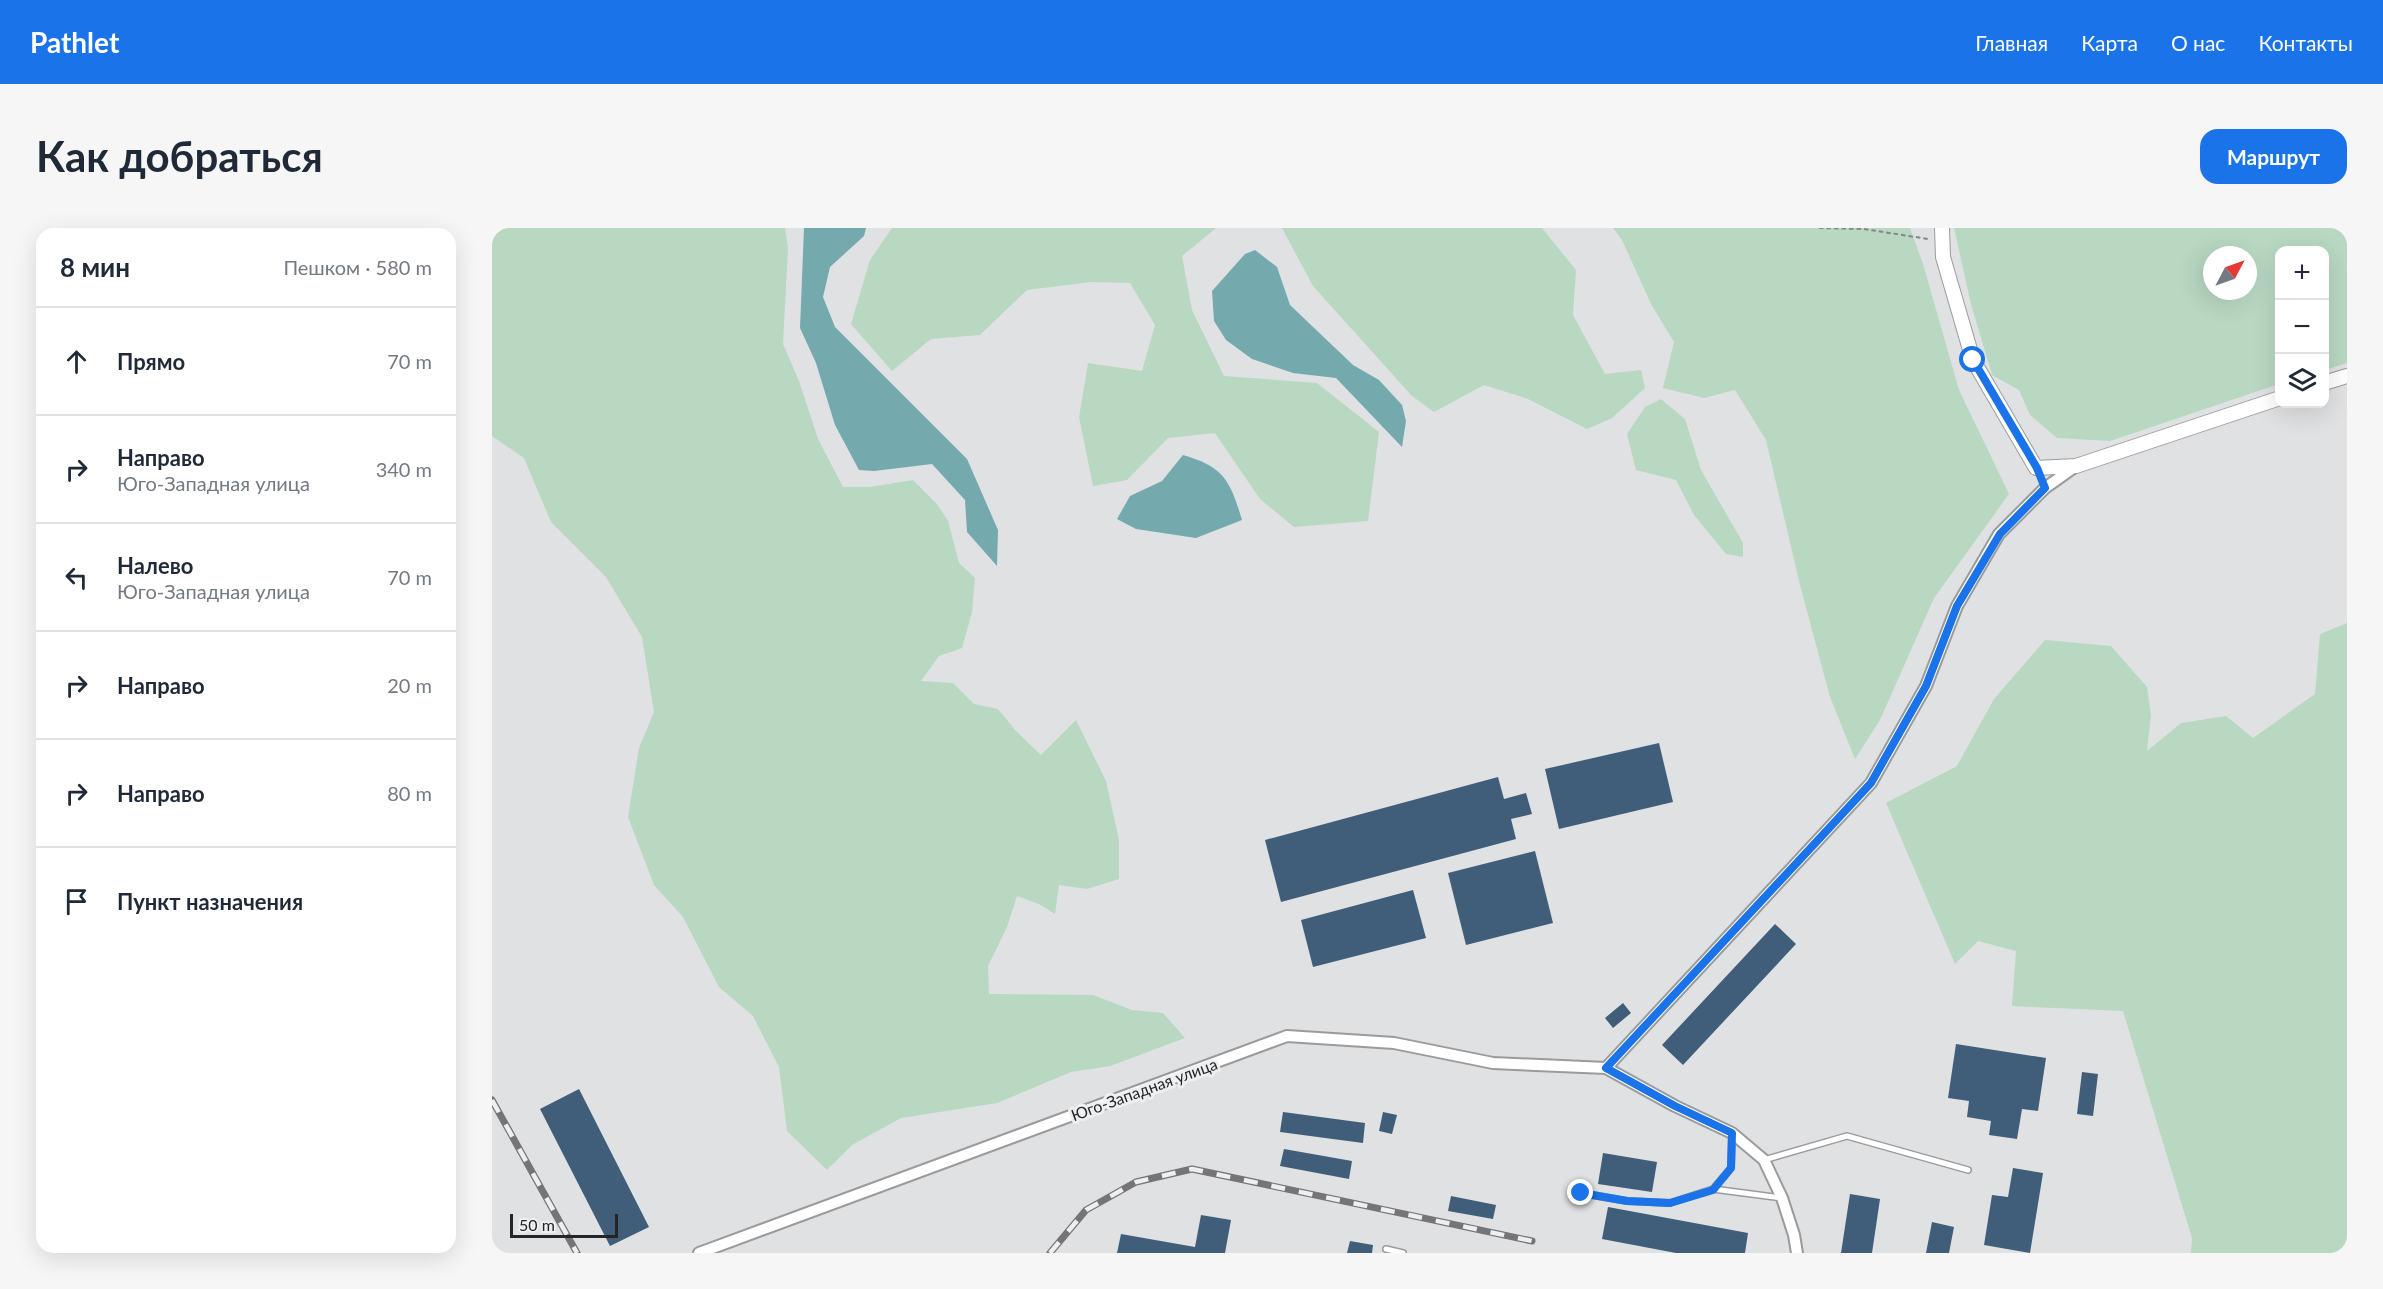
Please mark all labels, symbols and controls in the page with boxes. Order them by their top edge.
text: Pathlet [30,25,119,59]
text: Главная [1975,30,2048,55]
text: Карта [2081,30,2138,55]
text: О нас [2171,30,2225,55]
text: Контакты [2258,30,2353,55]
button: Маршрут [2200,129,2347,184]
text: Как добраться [36,131,323,181]
north arrow [2203,246,2257,300]
map controls [2275,246,2329,408]
button: + [2275,246,2329,300]
text: 8 мин [60,251,130,283]
text: Пешком · 580 m [283,255,432,279]
button: − [2275,300,2329,354]
icon: ahead [60,345,93,378]
route start [1959,346,1985,372]
text: Прямо [117,348,185,375]
text: 70 m [387,349,432,373]
button: layers [2275,354,2329,408]
text: Направо [117,444,205,471]
icon: right [60,453,93,486]
text: 340 m [376,457,432,481]
text: Юго-Западная улица [117,471,310,495]
text: Налево [117,552,193,579]
icon: left [60,561,93,594]
text: 70 m [387,565,432,589]
text: Юго-Западная улица [117,579,310,603]
icon: right [60,669,93,702]
text: Направо [117,672,205,699]
text: 20 m [387,673,432,697]
icon: right [60,777,93,810]
text: Направо [117,780,205,807]
text: 80 m [387,781,432,805]
icon: arrive [60,885,93,918]
text: Пункт назначения [117,888,303,915]
street label: Юго-Западная улица [1068,1054,1220,1124]
route end [1567,1179,1593,1205]
scale bar [510,1211,618,1238]
text: 50 m [519,1215,555,1234]

